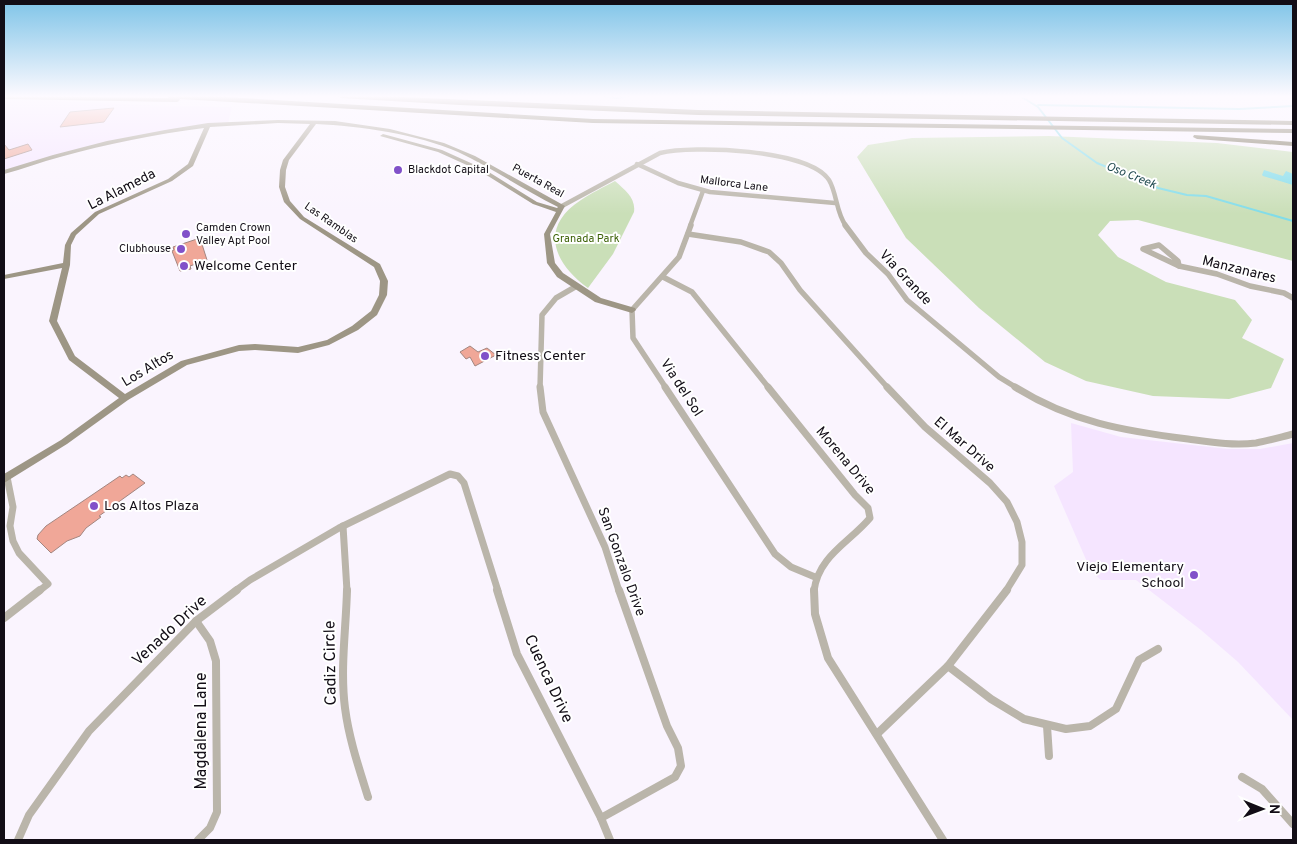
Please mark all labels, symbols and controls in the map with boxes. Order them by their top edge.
water label: Oso Creek [1104,159,1159,194]
street label: Puerta Real [510,161,566,201]
place label: Blackdot Capital [408,163,489,177]
marker: Blackdot Capital [392,164,404,176]
street label: La Alameda [85,166,159,214]
street label: Mallorca Lane [699,173,769,195]
street label: Las Ramblas [302,199,360,247]
place label: Camden Crown Valley Apt Pool [196,221,271,248]
marker: Camden Crown Valley Apt Pool [180,228,192,240]
park label: Granada Park [552,232,620,246]
place label: Clubhouse [119,242,171,256]
marker: Clubhouse [175,243,187,255]
street label: Via Grande [875,247,935,309]
street label: Manzanares [1200,253,1278,287]
place label: Welcome Center [194,258,298,275]
marker: Welcome Center [178,260,190,272]
street label: Los Altos [119,347,177,391]
place label: Fitness Center [495,348,586,365]
marker: Fitness Center [479,350,491,362]
street label: Via del Sol [656,356,706,420]
street label: El Mar Drive [930,414,998,476]
street label: Morena Drive [812,424,878,498]
place label: Los Altos Plaza [104,498,199,515]
marker: Los Altos Plaza [88,500,100,512]
street label: San Gonzalo Drive [593,505,649,619]
place label: Viejo Elementary School [1076,559,1184,592]
marker: Viejo Elementary School [1188,569,1200,581]
street label: Venado Drive [128,591,212,671]
street label: Cadiz Circle [320,620,342,706]
street label: Cuenca Drive [519,632,577,726]
street label: Magdalena Lane [192,672,212,790]
north arrow [1237,784,1287,834]
text: N [1265,804,1282,814]

